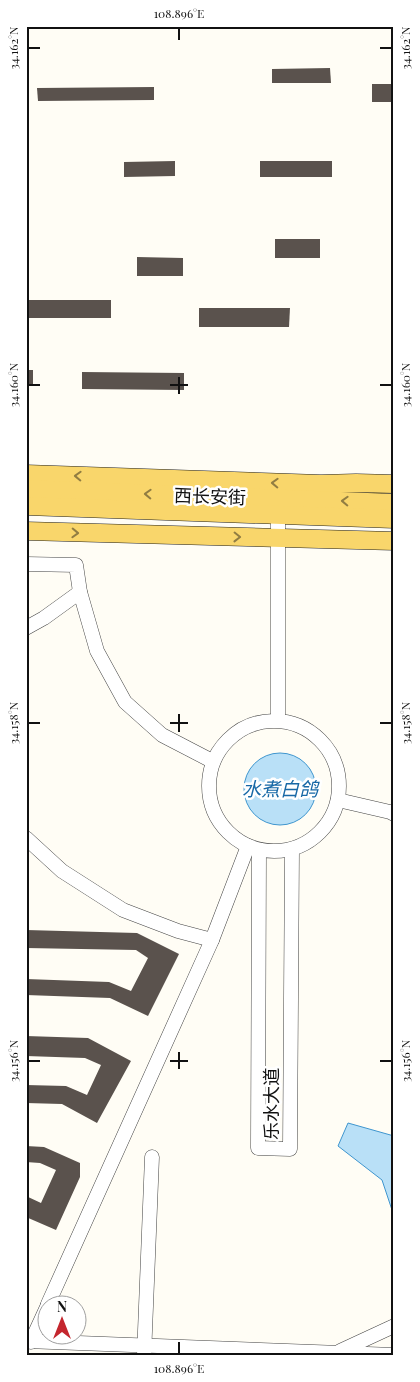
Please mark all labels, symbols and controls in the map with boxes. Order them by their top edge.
text: 108.896°E [154,5,204,21]
text: 34.162°N [5,26,21,69]
text: 34.162°N [397,26,413,69]
text: 34.160°N [5,362,21,407]
text: 34.160°N [397,362,413,407]
one-way arrow [73,470,81,481]
one-way arrow [271,477,279,488]
street label: 西长安街 [174,483,246,509]
one-way arrow [143,488,151,499]
one-way arrow [341,496,349,507]
one-way arrow [71,527,79,538]
one-way arrow [234,532,242,543]
text: 34.158°N [5,701,21,744]
text: 34.158°N [397,701,413,744]
water label: 水煮白鸽 [242,775,320,801]
text: 34.156°N [5,1039,21,1082]
text: 34.156°N [397,1039,413,1082]
street label: 乐水大道 [259,1068,283,1140]
north arrow [38,1294,88,1344]
text: N [57,1297,67,1316]
text: 108.896°E [154,1360,204,1376]

